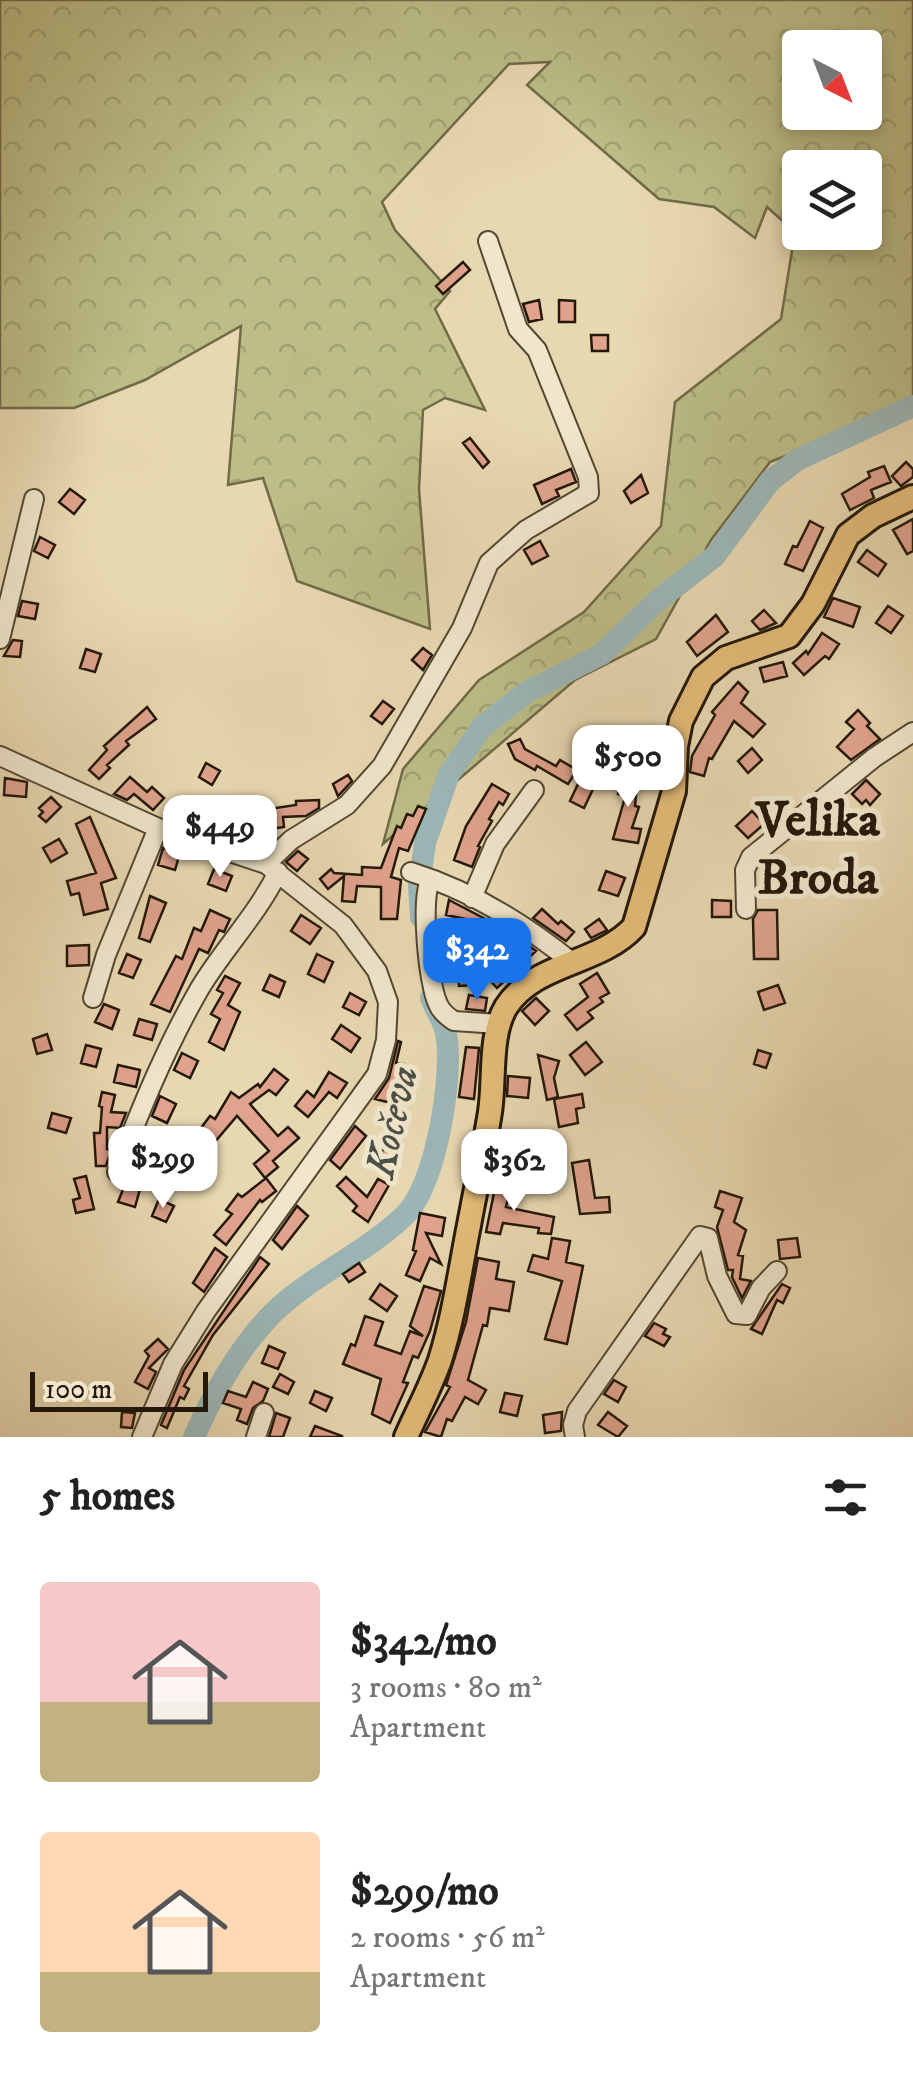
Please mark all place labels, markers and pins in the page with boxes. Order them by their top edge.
pin: $500 [569,725,687,810]
pin: $449 [161,795,279,880]
pin: $342 [418,918,536,1003]
pin: $299 [104,1126,222,1211]
pin: $362 [455,1129,573,1214]

